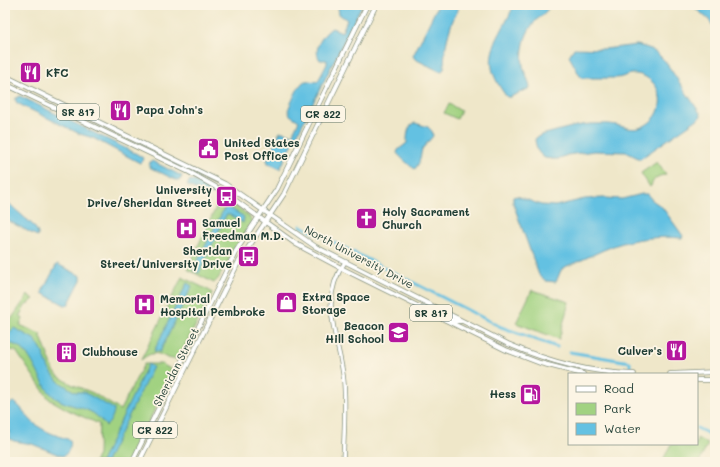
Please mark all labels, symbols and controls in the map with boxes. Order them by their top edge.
restaurant icon: KFC [17,60,43,86]
place label: KFC [46,65,68,80]
restaurant icon: Papa John's [107,97,133,123]
place label: Papa John's [136,102,203,117]
road number: SR 817 [57,104,99,120]
road number: CR 822 [301,106,345,122]
place label: United States Post Office [224,135,300,163]
public building icon: United States Post Office [196,136,222,162]
place label: University Drive/Sheridan Street [87,182,212,210]
bus stop icon: University Drive/Sheridan Street [214,183,240,209]
place label: Holy Sacrament Church [382,204,470,232]
church icon: Holy Sacrament Church [354,205,380,231]
place label: Samuel Freedman M.D. [202,215,284,243]
hospital icon: Samuel Freedman M.D. [174,216,200,242]
street label: North University Drive [302,221,417,292]
place label: Sheridan Street/University Drive [100,243,232,271]
bus stop icon: Sheridan Street/University Drive [235,244,261,270]
place label: Extra Space Storage [302,289,370,317]
shop icon: Extra Space Storage [273,290,299,316]
place label: Memorial Hospital Pembroke [160,291,265,319]
hospital icon: Memorial Hospital Pembroke [132,292,158,318]
road number: SR 817 [410,305,452,321]
place label: Beacon Hill School [325,318,384,346]
school or university icon: Beacon Hill School [386,319,412,345]
street label: Sheridan Street [149,325,202,409]
restaurant icon: Culver's [664,338,690,364]
building icon: Clubhouse [53,339,79,365]
place label: Culver's [618,343,662,358]
place label: Clubhouse [82,344,138,359]
legend [568,373,698,445]
text: Road [604,380,634,396]
fuel station icon: Hess [518,381,544,407]
place label: Hess [490,386,516,401]
text: Park [604,400,631,416]
text: Water [604,420,641,436]
road number: CR 822 [133,422,177,438]

